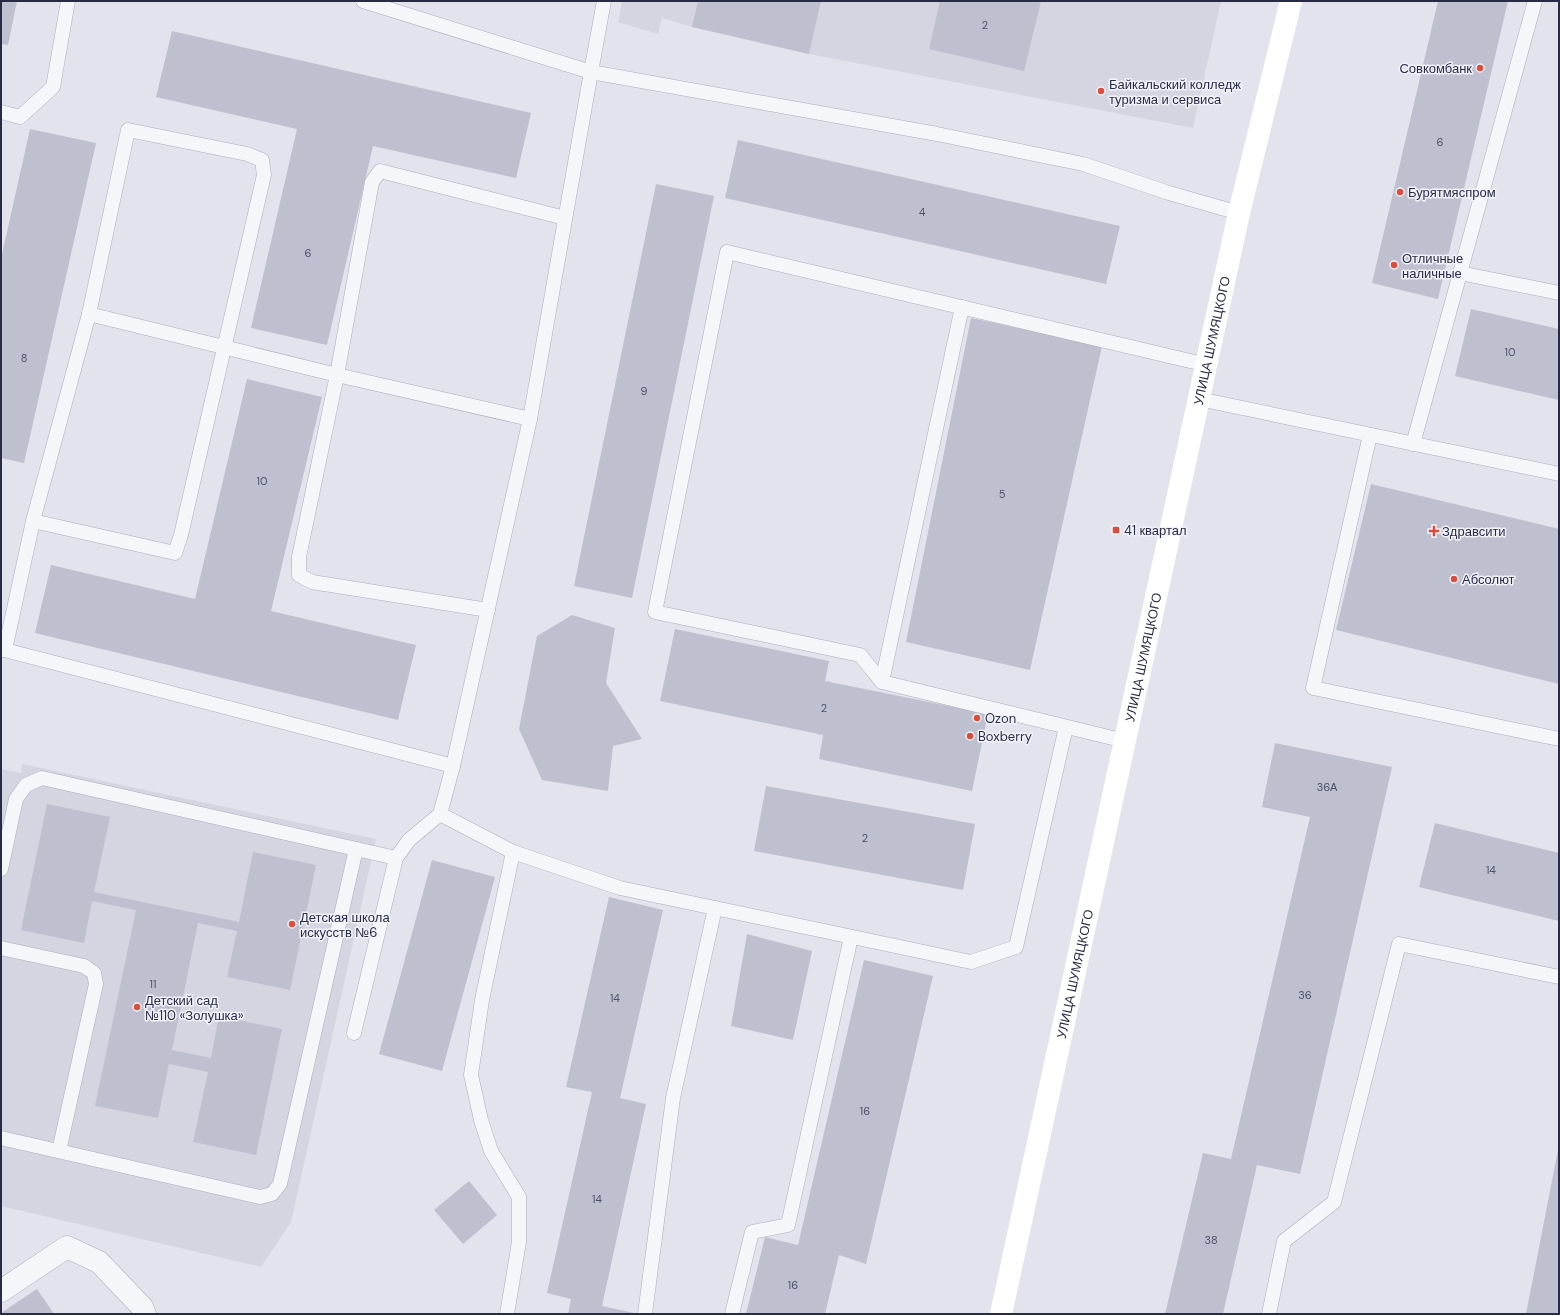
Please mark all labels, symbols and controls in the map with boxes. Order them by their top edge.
house number: 2 [982,18,988,32]
place label: Совкомбанк [1399,60,1472,77]
marker: Совкомбанк [1475,63,1485,73]
place label: Байкальский колледж туризма и сервиса [1109,76,1241,108]
marker: Байкальский колледж туризма и сервиса [1096,86,1106,96]
house number: 6 [1437,135,1444,149]
place label: Бурятмяспром [1408,184,1496,201]
marker: Бурятмяспром [1395,187,1405,197]
house number: 4 [919,205,926,219]
house number: 6 [305,246,312,260]
place label: Отличные наличные [1402,250,1463,282]
marker: Отличные наличные [1389,260,1399,270]
street label: УЛИЦА ШУМЯЦКОГО [1190,275,1234,407]
house number: 10 [1505,345,1515,359]
house number: 8 [21,351,27,365]
house number: 9 [641,384,648,398]
house number: 10 [257,474,267,488]
house number: 5 [999,487,1006,501]
place label: 41 квартал [1124,522,1187,539]
place label: Здравсити [1442,523,1506,540]
marker: 41 квартал [1111,525,1121,535]
marker: Здравсити [1429,526,1439,536]
place label: Абсолют [1462,571,1515,588]
marker: Абсолют [1449,574,1459,584]
street label: УЛИЦА ШУМЯЦКОГО [1121,591,1166,723]
house number: 2 [821,701,827,715]
place label: Ozon [985,710,1016,727]
marker: Ozon [972,713,982,723]
place label: Boxberry [978,728,1032,745]
marker: Boxberry [965,731,975,741]
house number: 36А [1317,780,1338,794]
house number: 2 [862,831,868,845]
house number: 14 [1486,863,1496,877]
street label: УЛИЦА ШУМЯЦКОГО [1053,908,1097,1040]
place label: Детская школа искусств №6 [300,909,390,941]
marker: Детская школа искусств №6 [287,919,297,929]
house number: 11 [150,977,156,991]
house number: 36 [1298,988,1312,1002]
house number: 14 [610,991,620,1005]
place label: Детский сад №110 «Золушка» [145,992,244,1024]
marker: Детский сад №110 «Золушка» [132,1002,142,1012]
house number: 16 [860,1104,870,1118]
house number: 14 [592,1192,602,1206]
house number: 38 [1204,1233,1218,1247]
house number: 16 [788,1278,798,1292]

